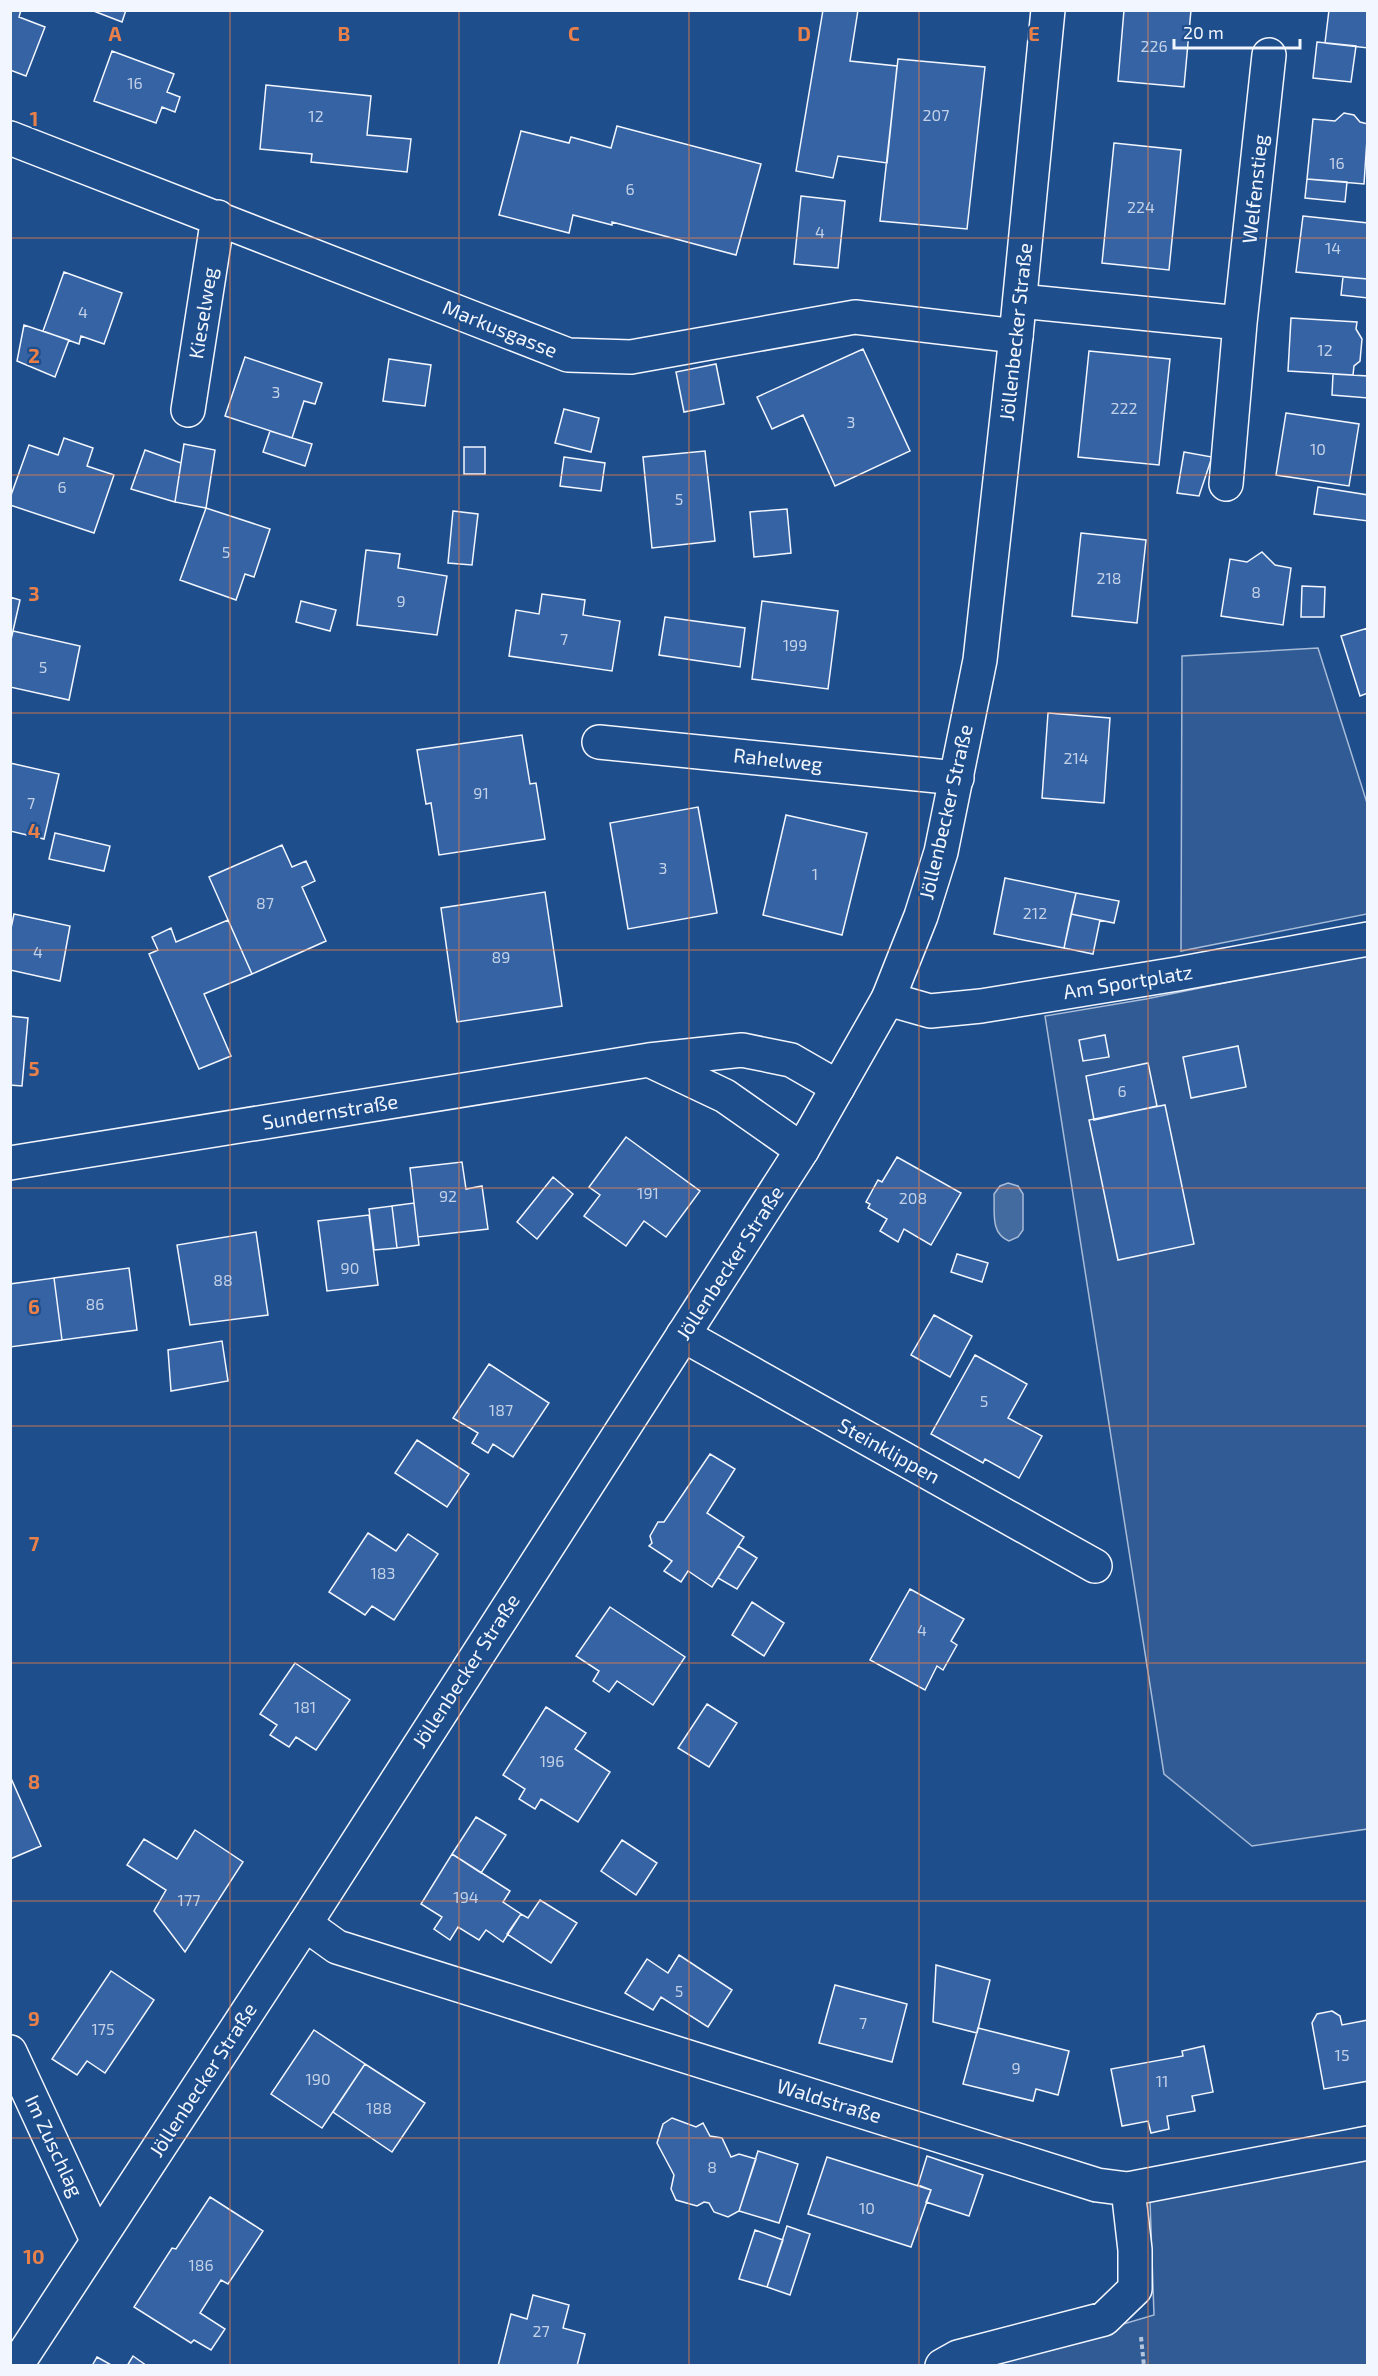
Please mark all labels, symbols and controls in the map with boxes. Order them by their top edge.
scale bar [1174,12,1300,50]
text: A [108,21,122,45]
text: B [338,21,350,45]
text: C [568,21,580,45]
text: D [797,21,811,45]
text: E [1028,21,1040,45]
text: 20 m [1183,21,1224,43]
house number: 226 [1140,36,1168,55]
house number: 16 [127,73,143,92]
house number: 207 [923,105,949,124]
text: 1 [30,106,38,130]
house number: 12 [308,106,324,125]
street label: Welfenstieg [1236,133,1272,245]
house number: 16 [1329,153,1345,172]
house number: 6 [625,179,635,198]
house number: 224 [1127,197,1155,216]
house number: 4 [815,222,825,241]
house number: 14 [1325,238,1341,257]
street label: Jöllenbecker Straße [994,242,1036,422]
street label: Kieselweg [183,265,221,360]
street label: Markusgasse [440,294,561,362]
house number: 4 [78,302,88,321]
house number: 12 [1317,340,1333,359]
text: 2 [28,343,40,367]
house number: 3 [272,382,280,401]
house number: 222 [1111,398,1137,417]
house number: 3 [847,412,855,431]
house number: 10 [1310,439,1326,458]
house number: 6 [57,477,67,496]
house number: 5 [675,489,683,508]
house number: 5 [222,542,230,561]
house number: 218 [1096,568,1122,587]
text: 3 [28,581,40,605]
house number: 8 [1251,582,1261,601]
house number: 9 [396,591,406,610]
house number: 7 [560,629,568,648]
house number: 199 [783,635,807,654]
house number: 5 [39,657,47,676]
street label: Jöllenbecker Straße [913,722,977,902]
street label: Rahelweg [732,742,824,776]
house number: 214 [1063,748,1089,767]
house number: 91 [473,783,489,802]
house number: 7 [27,793,35,812]
text: 4 [28,818,41,842]
house number: 3 [659,858,667,877]
house number: 1 [812,864,818,883]
house number: 87 [256,893,274,912]
house number: 212 [1023,903,1047,922]
house number: 4 [33,942,43,961]
house number: 89 [492,947,510,966]
street label: Am Sportplatz [1061,959,1194,1003]
text: 5 [28,1056,40,1080]
house number: 6 [1117,1081,1127,1100]
street label: Sundernstraße [260,1088,399,1134]
street label: Jöllenbecker Straße [670,1181,788,1344]
house number: 191 [637,1183,659,1202]
house number: 92 [439,1186,457,1205]
house number: 208 [899,1188,927,1207]
house number: 90 [341,1258,359,1277]
house number: 88 [213,1270,233,1289]
text: 6 [28,1294,40,1318]
house number: 86 [86,1294,104,1313]
house number: 5 [980,1391,988,1410]
house number: 187 [489,1400,513,1419]
street label: Steinklippen [834,1412,945,1488]
text: 7 [29,1531,40,1555]
house number: 183 [371,1563,395,1582]
street label: Jöllenbecker Straße [406,1589,524,1752]
house number: 4 [917,1620,927,1639]
house number: 181 [294,1697,316,1716]
house number: 196 [540,1751,564,1770]
text: 8 [28,1769,40,1793]
house number: 194 [453,1887,479,1906]
house number: 177 [178,1890,200,1909]
house number: 5 [675,1981,683,2000]
street label: Jöllenbecker Straße [143,1998,261,2161]
text: 9 [28,2006,40,2030]
house number: 7 [859,2013,867,2032]
house number: 175 [91,2019,115,2038]
house number: 15 [1335,2045,1349,2064]
house number: 9 [1011,2058,1021,2077]
house number: 190 [305,2069,331,2088]
house number: 11 [1156,2071,1168,2090]
street label: Waldstraße [774,2073,885,2127]
street label: Im Zuschlag [21,2091,89,2200]
house number: 188 [366,2098,392,2117]
house number: 8 [707,2157,717,2176]
house number: 10 [859,2198,875,2217]
text: 10 [23,2244,45,2268]
house number: 186 [188,2255,214,2274]
house number: 27 [532,2321,550,2340]

